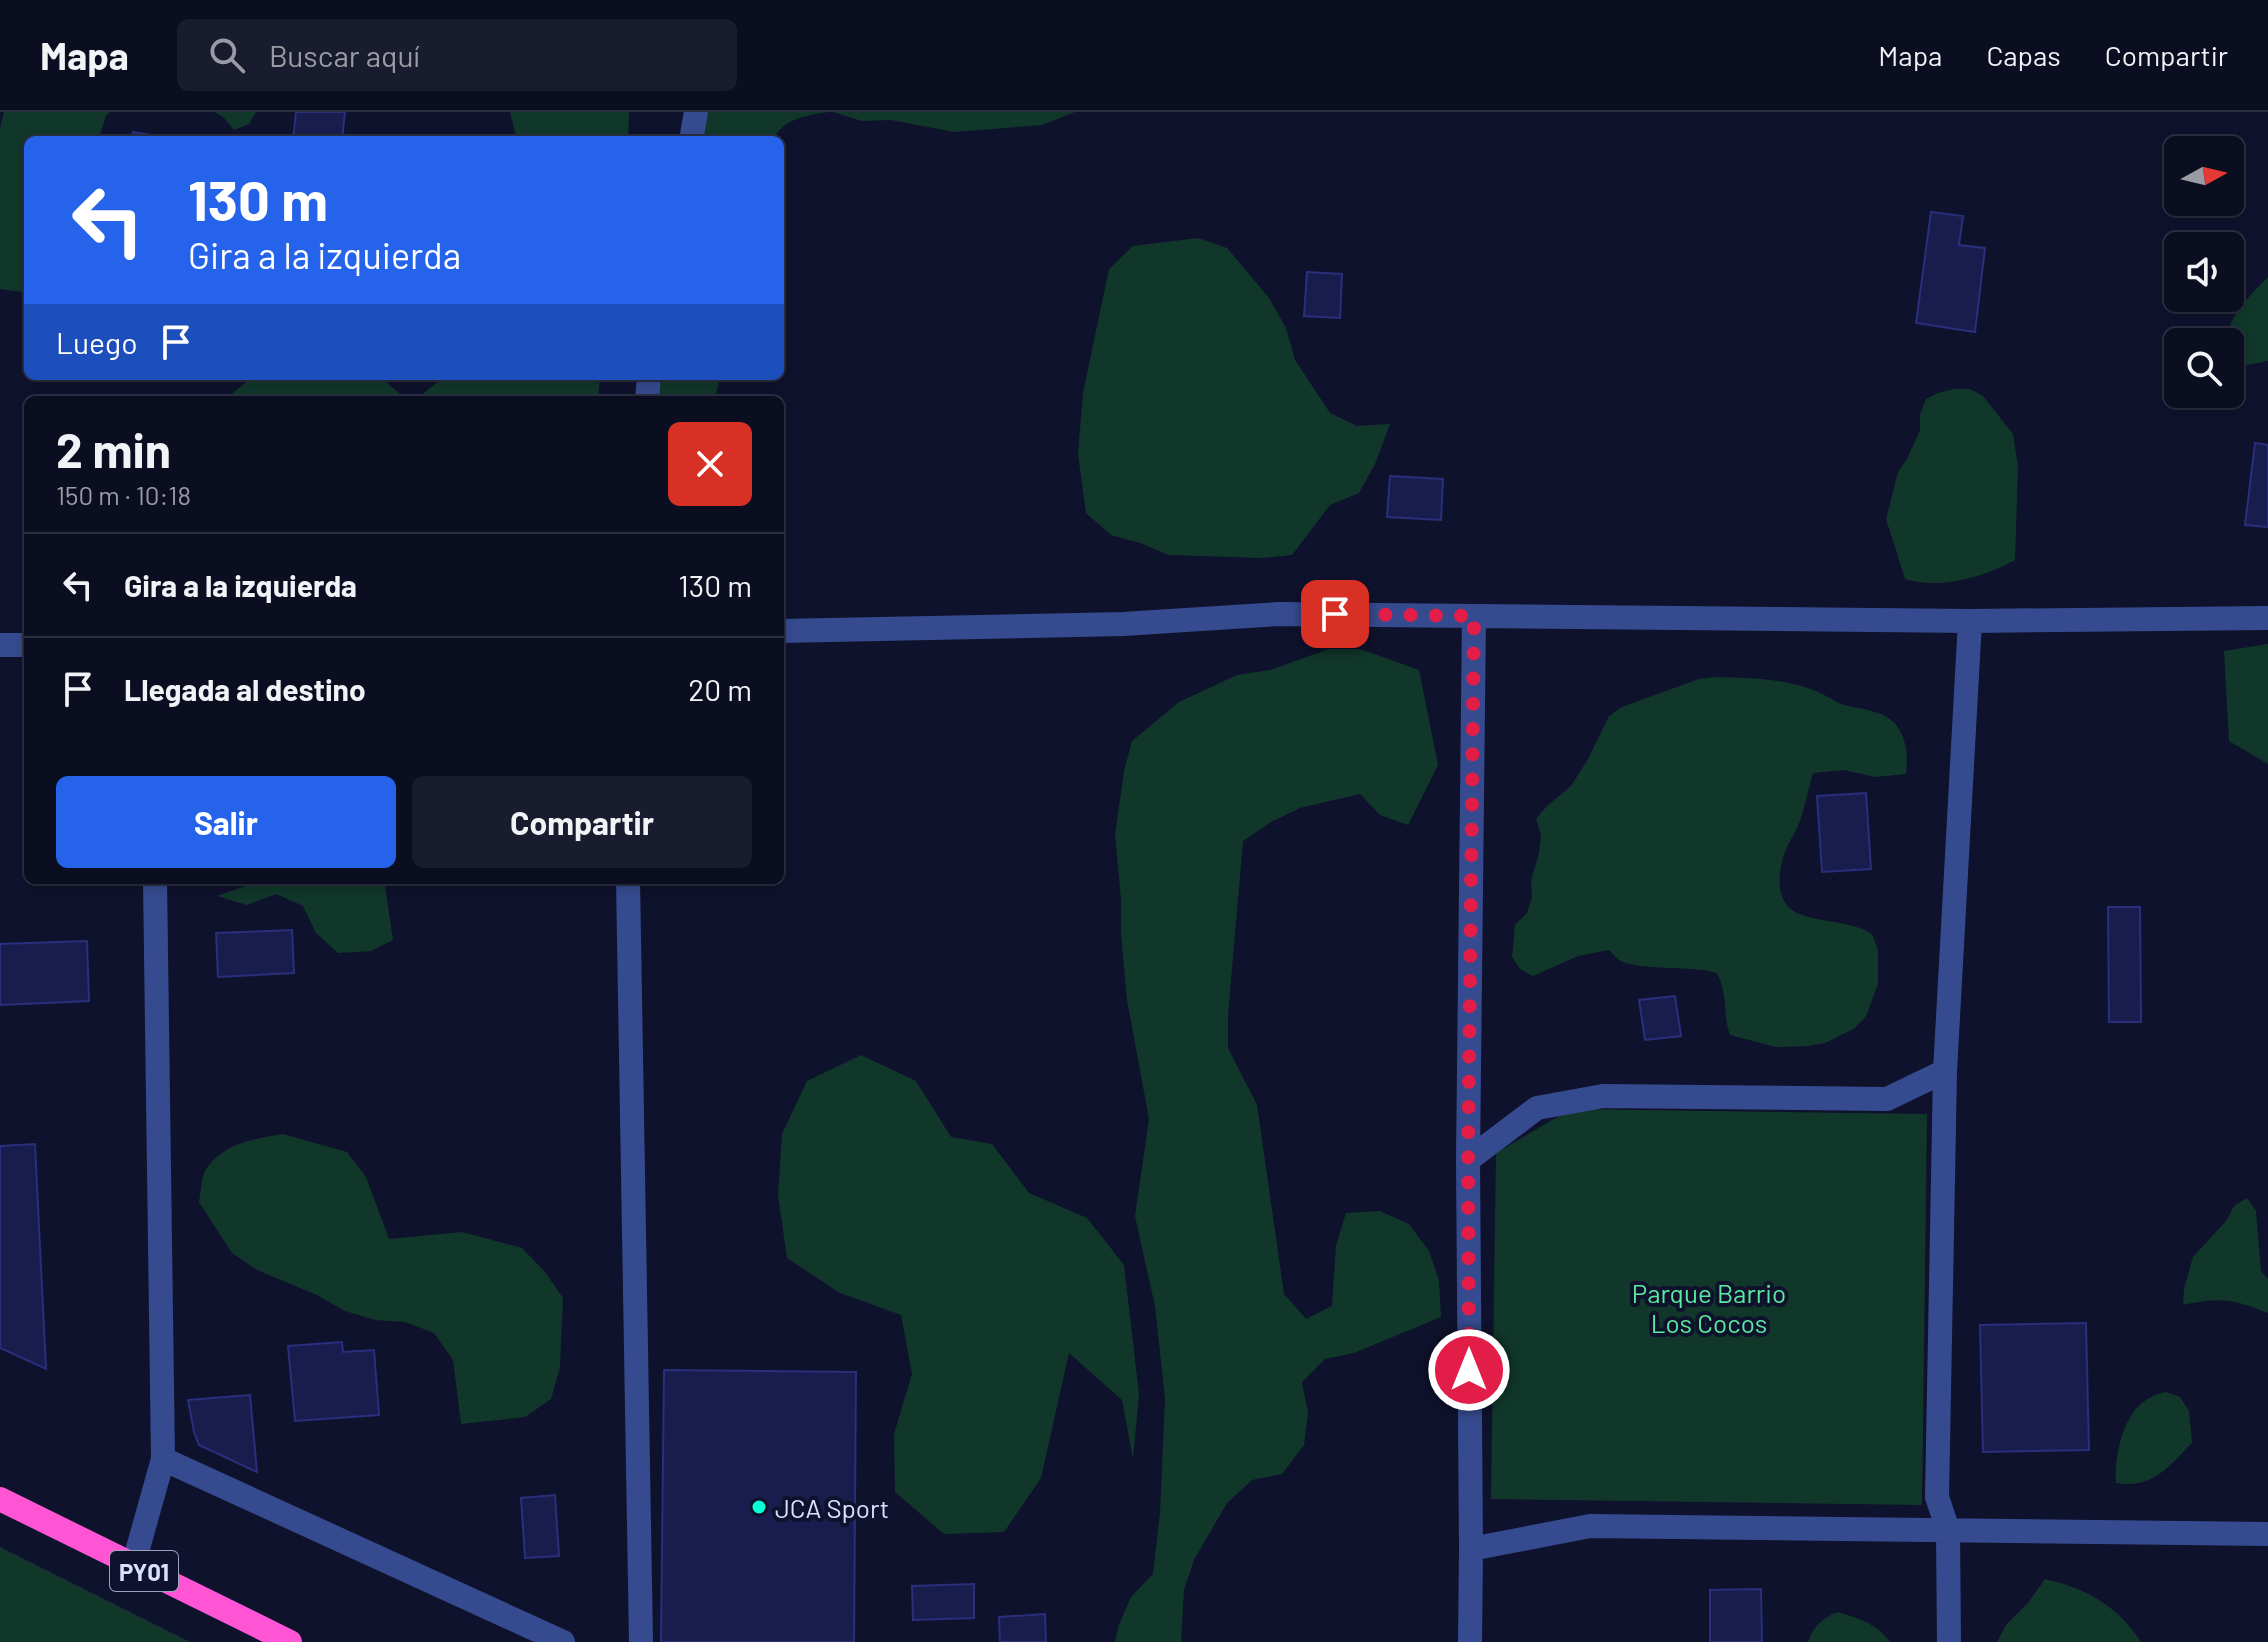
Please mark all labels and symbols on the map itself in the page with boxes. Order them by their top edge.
north arrow [2164,136,2244,216]
pin [1301,580,1369,648]
park label: Parque Barrio Los Cocos [1632,1277,1786,1338]
position arrow [1427,1328,1511,1412]
place label: JCA Sport [775,1492,889,1523]
marker: JCA Sport [750,1498,768,1516]
road number: PY01 [110,1551,178,1591]

